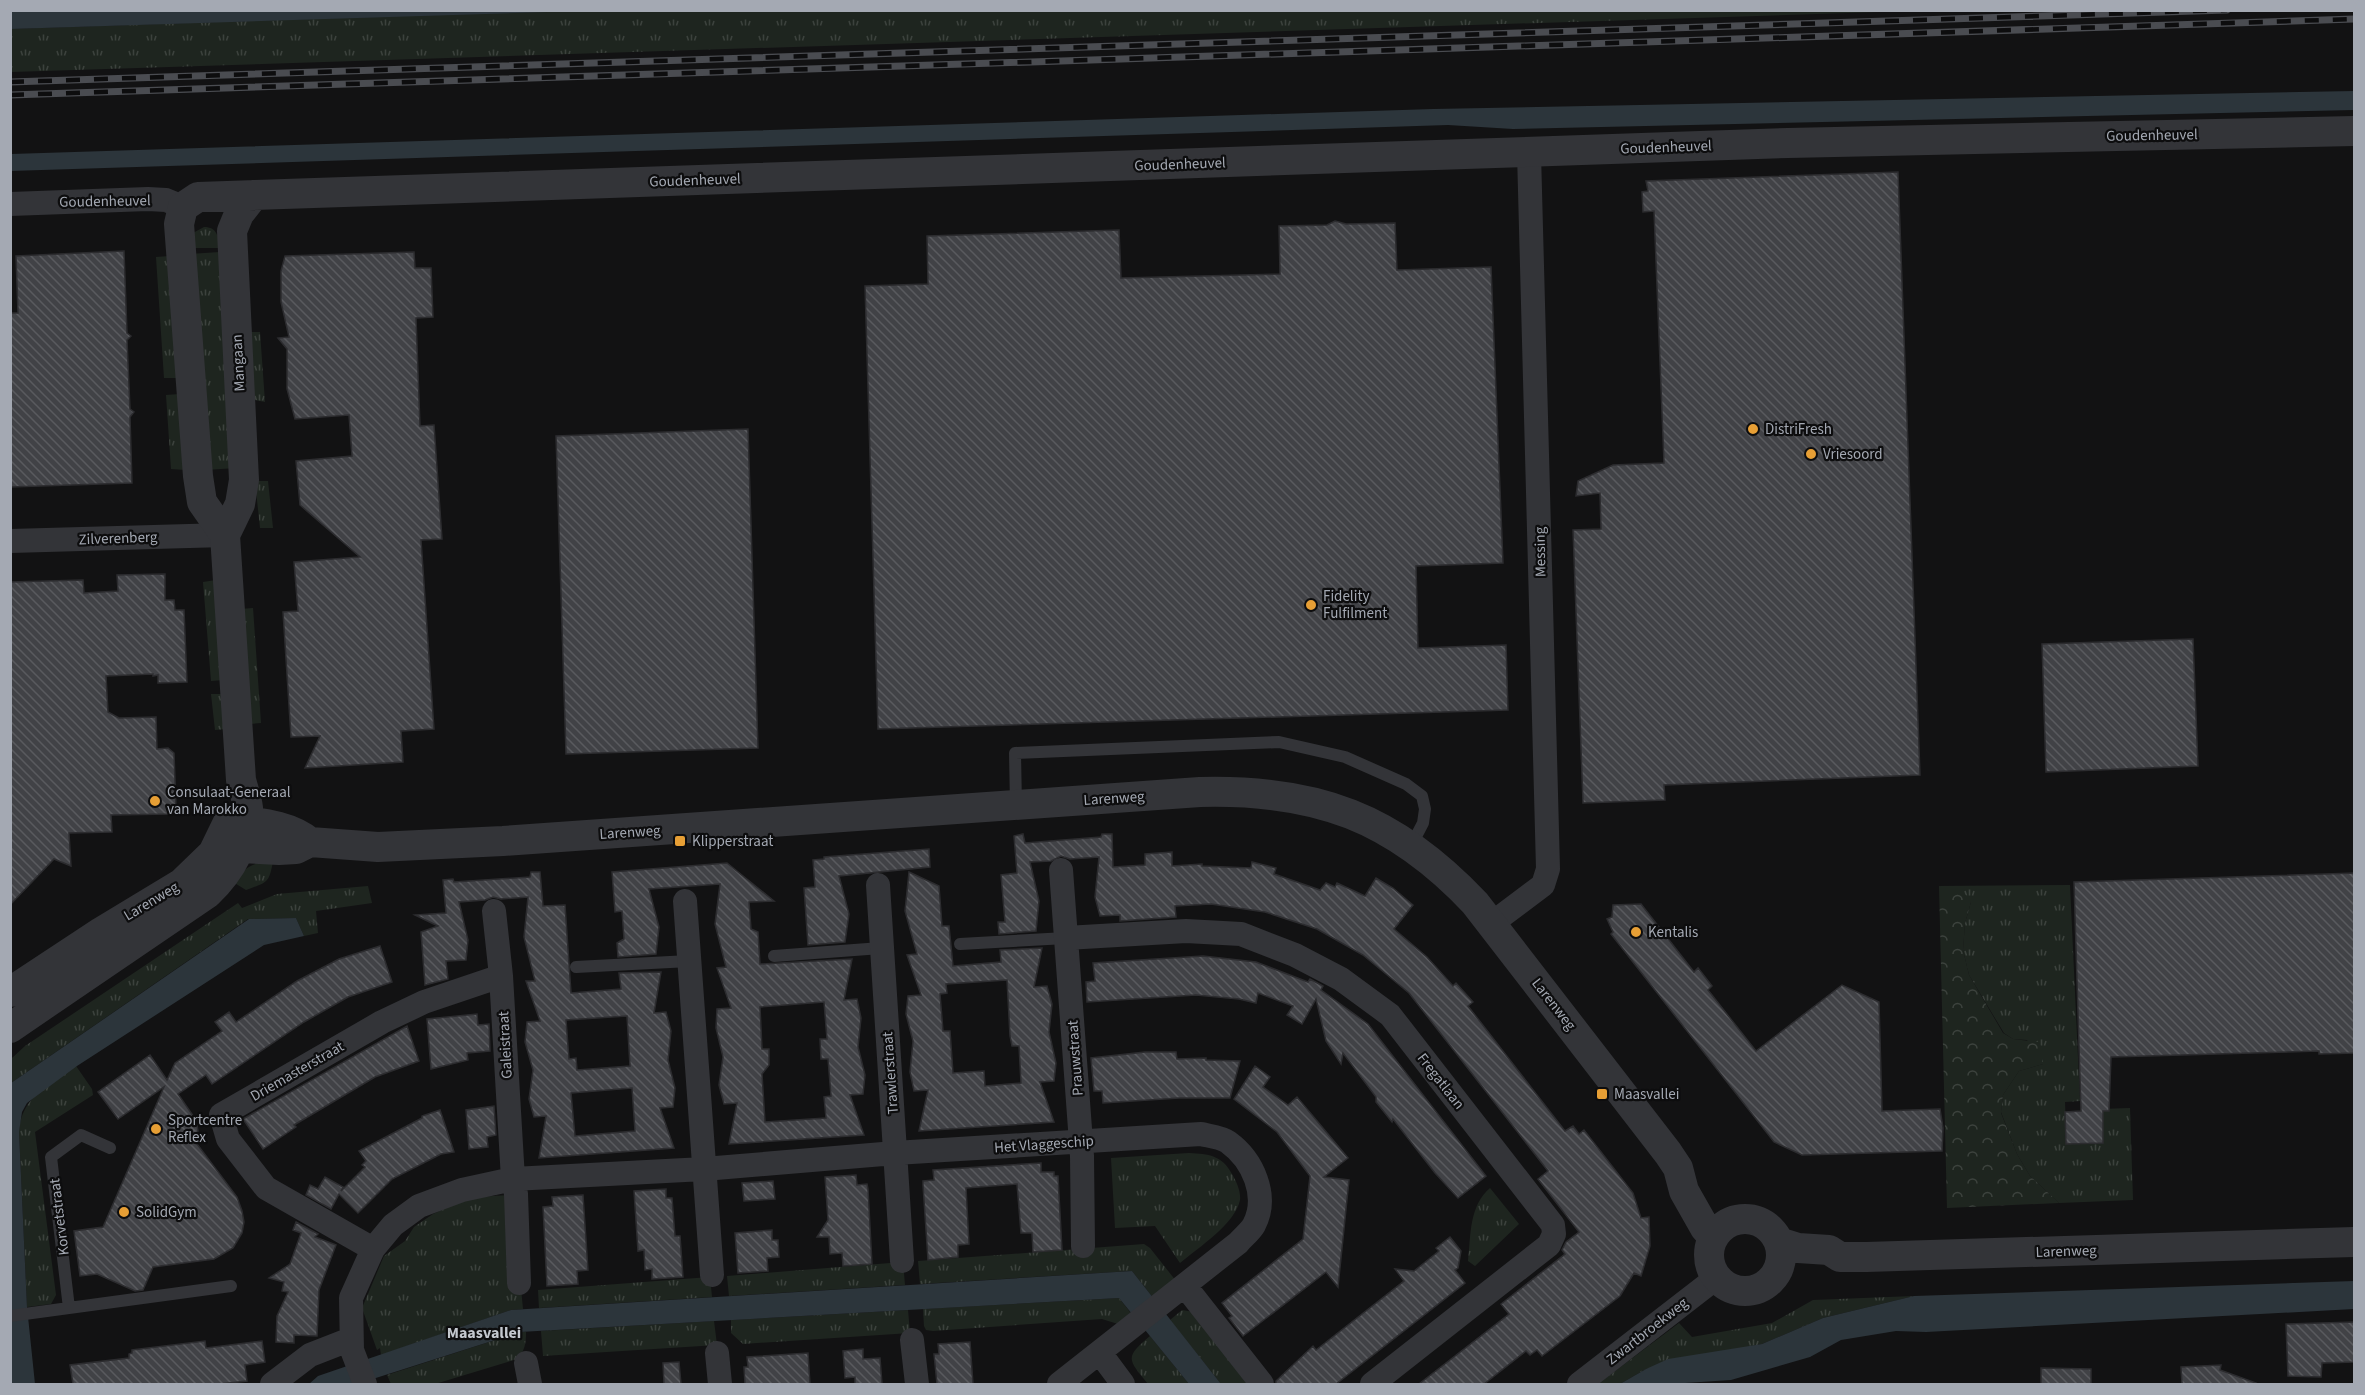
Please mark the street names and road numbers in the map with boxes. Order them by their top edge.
street label: Goudenheuvel [2106,124,2198,147]
street label: Goudenheuvel [1620,135,1712,160]
street label: Goudenheuvel [1134,152,1226,177]
street label: Goudenheuvel [649,168,741,193]
street label: Goudenheuvel [59,190,151,213]
street label: Mangaan [227,334,250,392]
street label: Messing [1530,526,1551,577]
street label: Zilverenberg [78,527,158,550]
street label: Larenweg [1083,786,1146,811]
street label: Larenweg [599,820,662,845]
street label: Larenweg [120,876,183,926]
street label: Larenweg [1527,974,1581,1035]
street label: Galeistraat [493,1011,518,1079]
street label: Prauwstraat [1062,1019,1089,1096]
street label: Trawlerstraat [877,1031,904,1115]
street label: Driemasterstraat [247,1036,348,1107]
street label: Fregatlaan [1412,1049,1469,1114]
street label: Het Vlaggeschip [993,1131,1095,1158]
street label: Korvetstraat [44,1177,75,1257]
street label: Larenweg [2035,1240,2097,1263]
street label: Zwartbroekweg [1602,1293,1693,1370]

